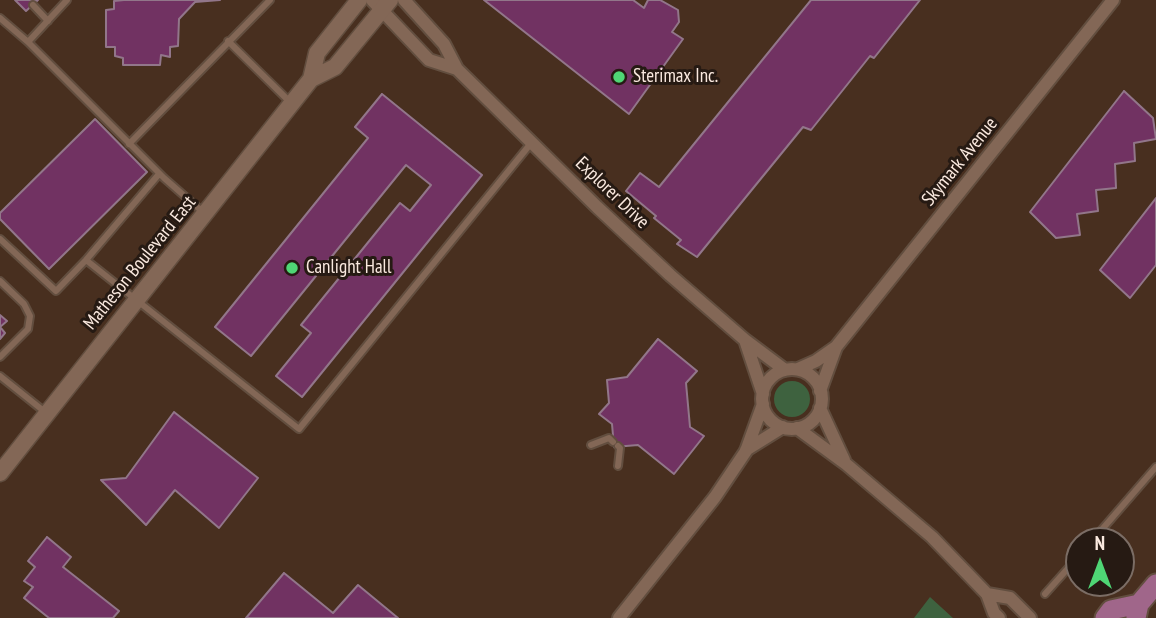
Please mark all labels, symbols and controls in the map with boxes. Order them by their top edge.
place label: Sterimax Inc. [633,66,718,88]
marker: Sterimax Inc. [611,69,627,85]
street label: Skymark Avenue [917,113,1003,211]
street label: Explorer Drive [570,152,654,234]
street label: Matheson Boulevard East [79,192,201,334]
place label: Canlight Hall [306,257,391,279]
marker: Canlight Hall [284,260,300,276]
north arrow [1065,527,1135,597]
text: N [1095,531,1105,555]

